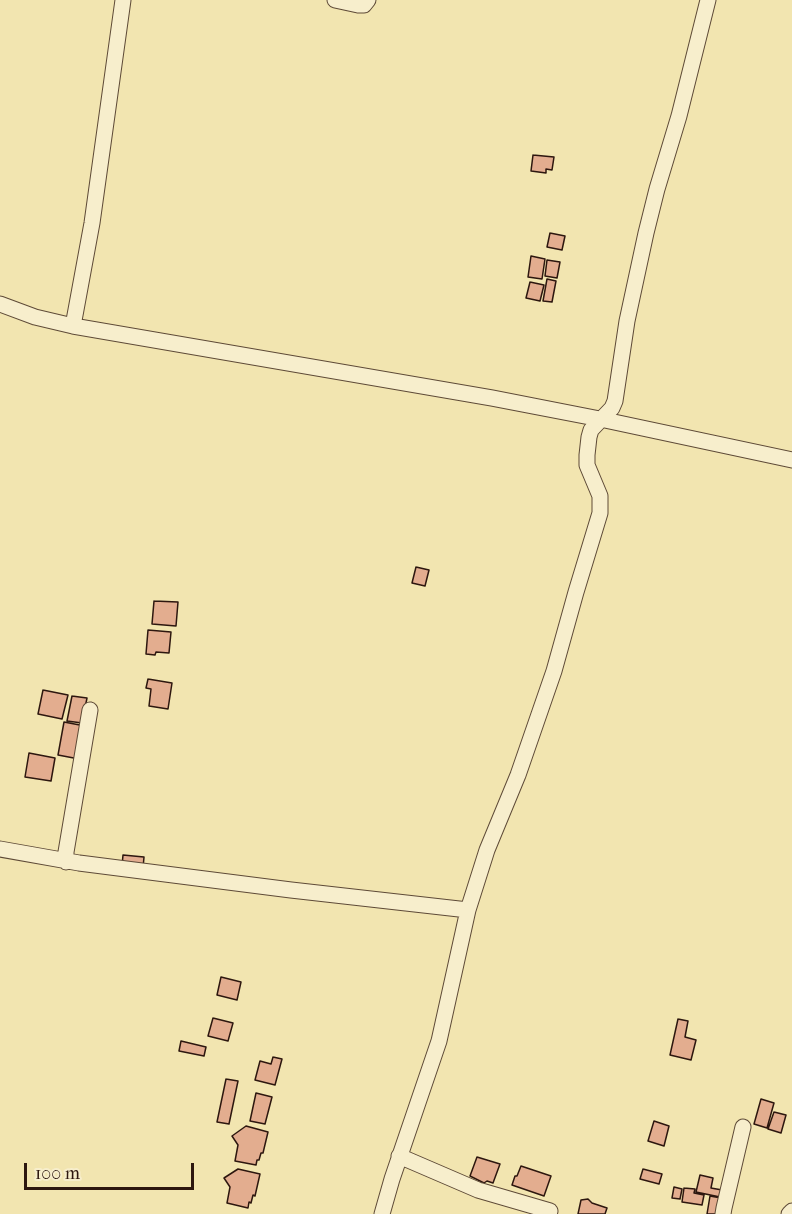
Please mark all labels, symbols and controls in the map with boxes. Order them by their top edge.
scale bar [27,1151,196,1189]
text: 100 m [35,1163,80,1184]

